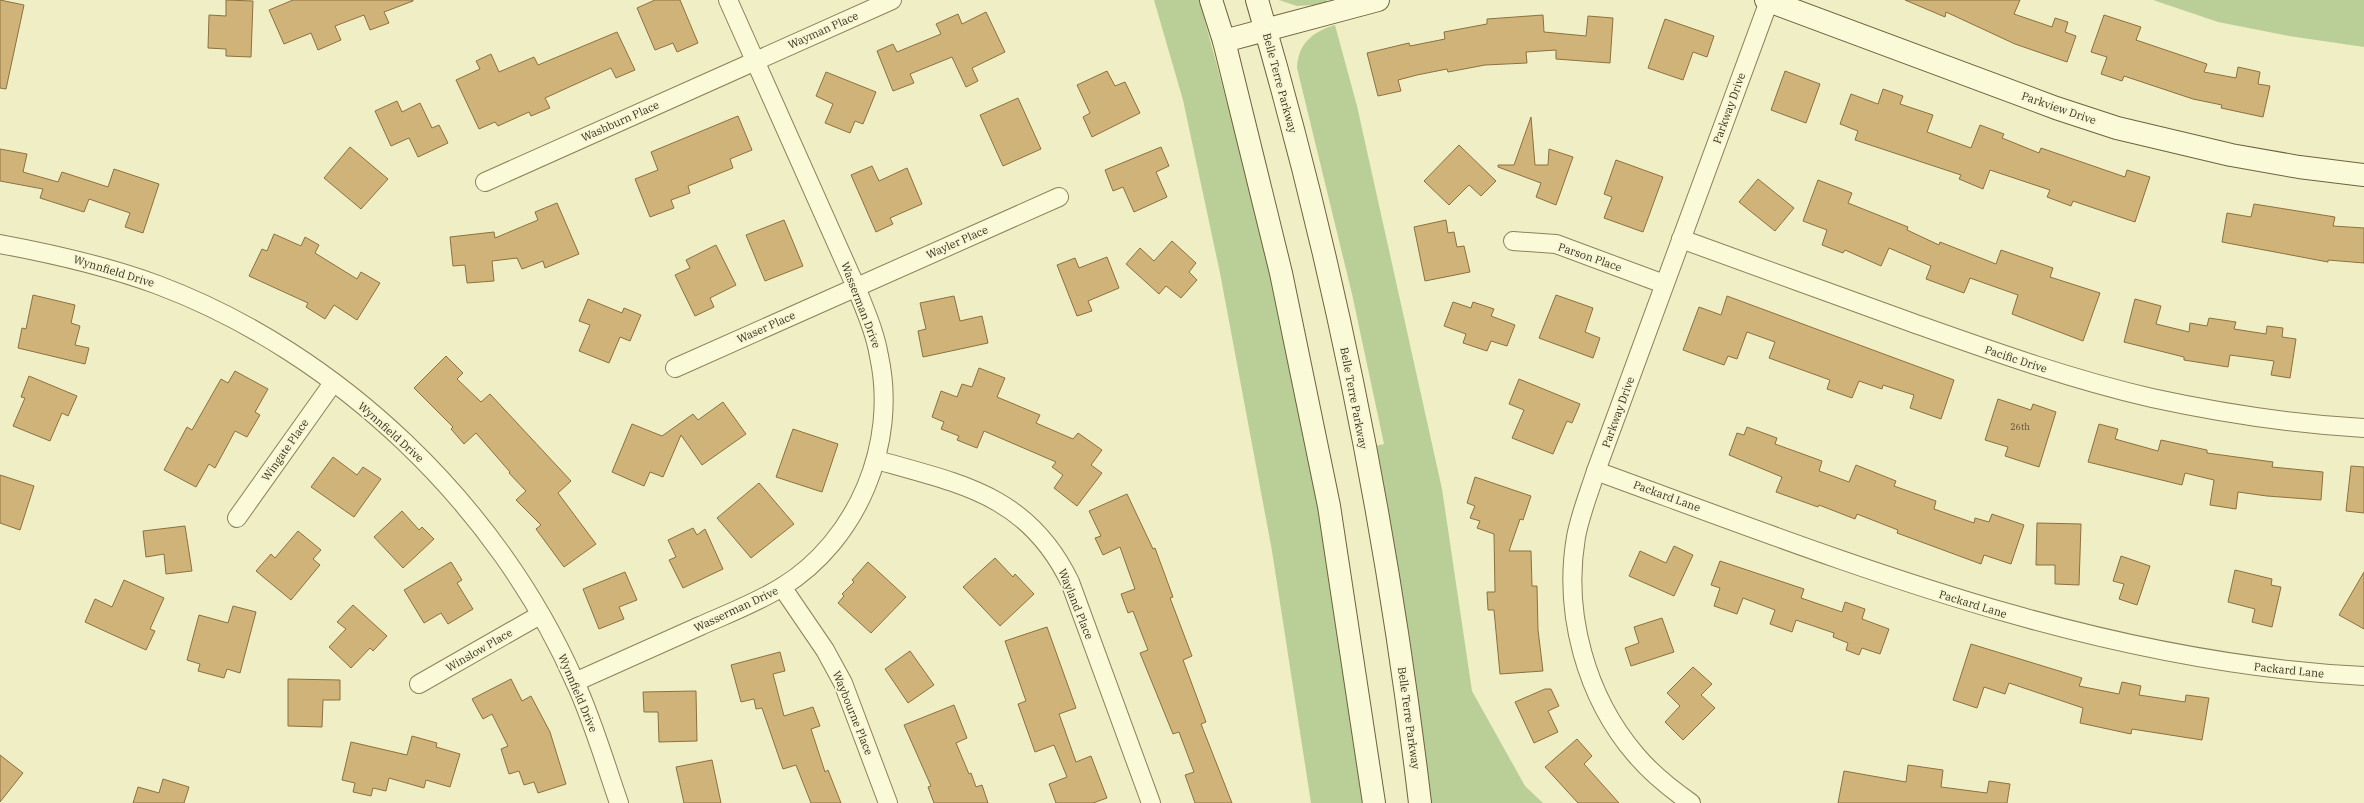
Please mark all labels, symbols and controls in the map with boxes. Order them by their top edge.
street label: Wayman Place [786,8,860,52]
street label: Belle Terre Parkway [1260,31,1300,135]
street label: Parkway Drive [1710,70,1748,145]
street label: Parkview Drive [2020,89,2098,127]
street label: Washburn Place [579,98,661,144]
street label: Wayler Place [924,222,990,262]
street label: Parson Place [1556,240,1624,274]
street label: Wynnfield Drive [72,252,156,290]
street label: Wasserman Drive [838,260,884,350]
street label: Waser Place [735,308,797,346]
street label: Pacific Drive [1983,342,2049,376]
street label: Belle Terre Parkway [1337,346,1371,450]
street label: Parkway Drive [1599,374,1637,449]
street label: Wynnfield Drive [355,399,427,465]
street label: Wingate Place [258,416,312,484]
house number: 26th [2010,421,2030,432]
street label: Packard Lane [1632,477,1703,515]
street label: Wayland Place [1055,567,1097,641]
street label: Wasserman Drive [692,583,780,635]
street label: Packard Lane [1937,587,2009,621]
street label: Winslow Place [443,625,515,675]
street label: Wynnfield Drive [555,652,601,734]
street label: Packard Lane [2253,659,2325,681]
street label: Belle Terre Parkway [1395,666,1423,770]
street label: Waybourne Place [830,669,876,757]

